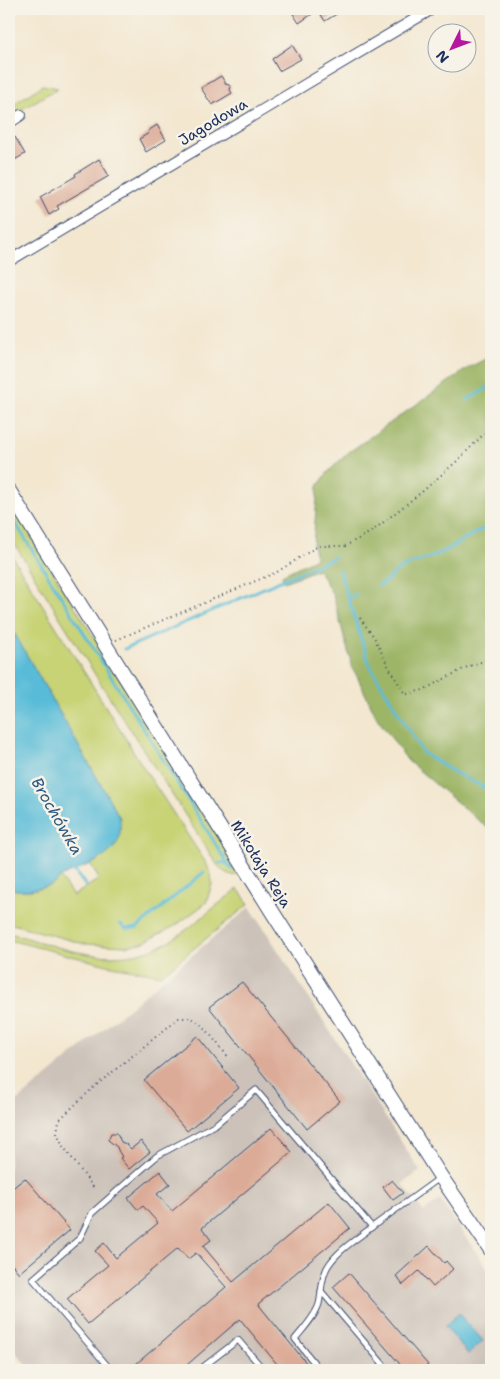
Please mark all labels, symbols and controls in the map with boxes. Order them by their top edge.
north arrow [428,22,478,72]
text: N [432,47,453,67]
street label: Jagodowa [175,93,252,150]
water label: Brochówka [26,773,88,859]
street label: Mikołaja Reja [226,816,296,912]

